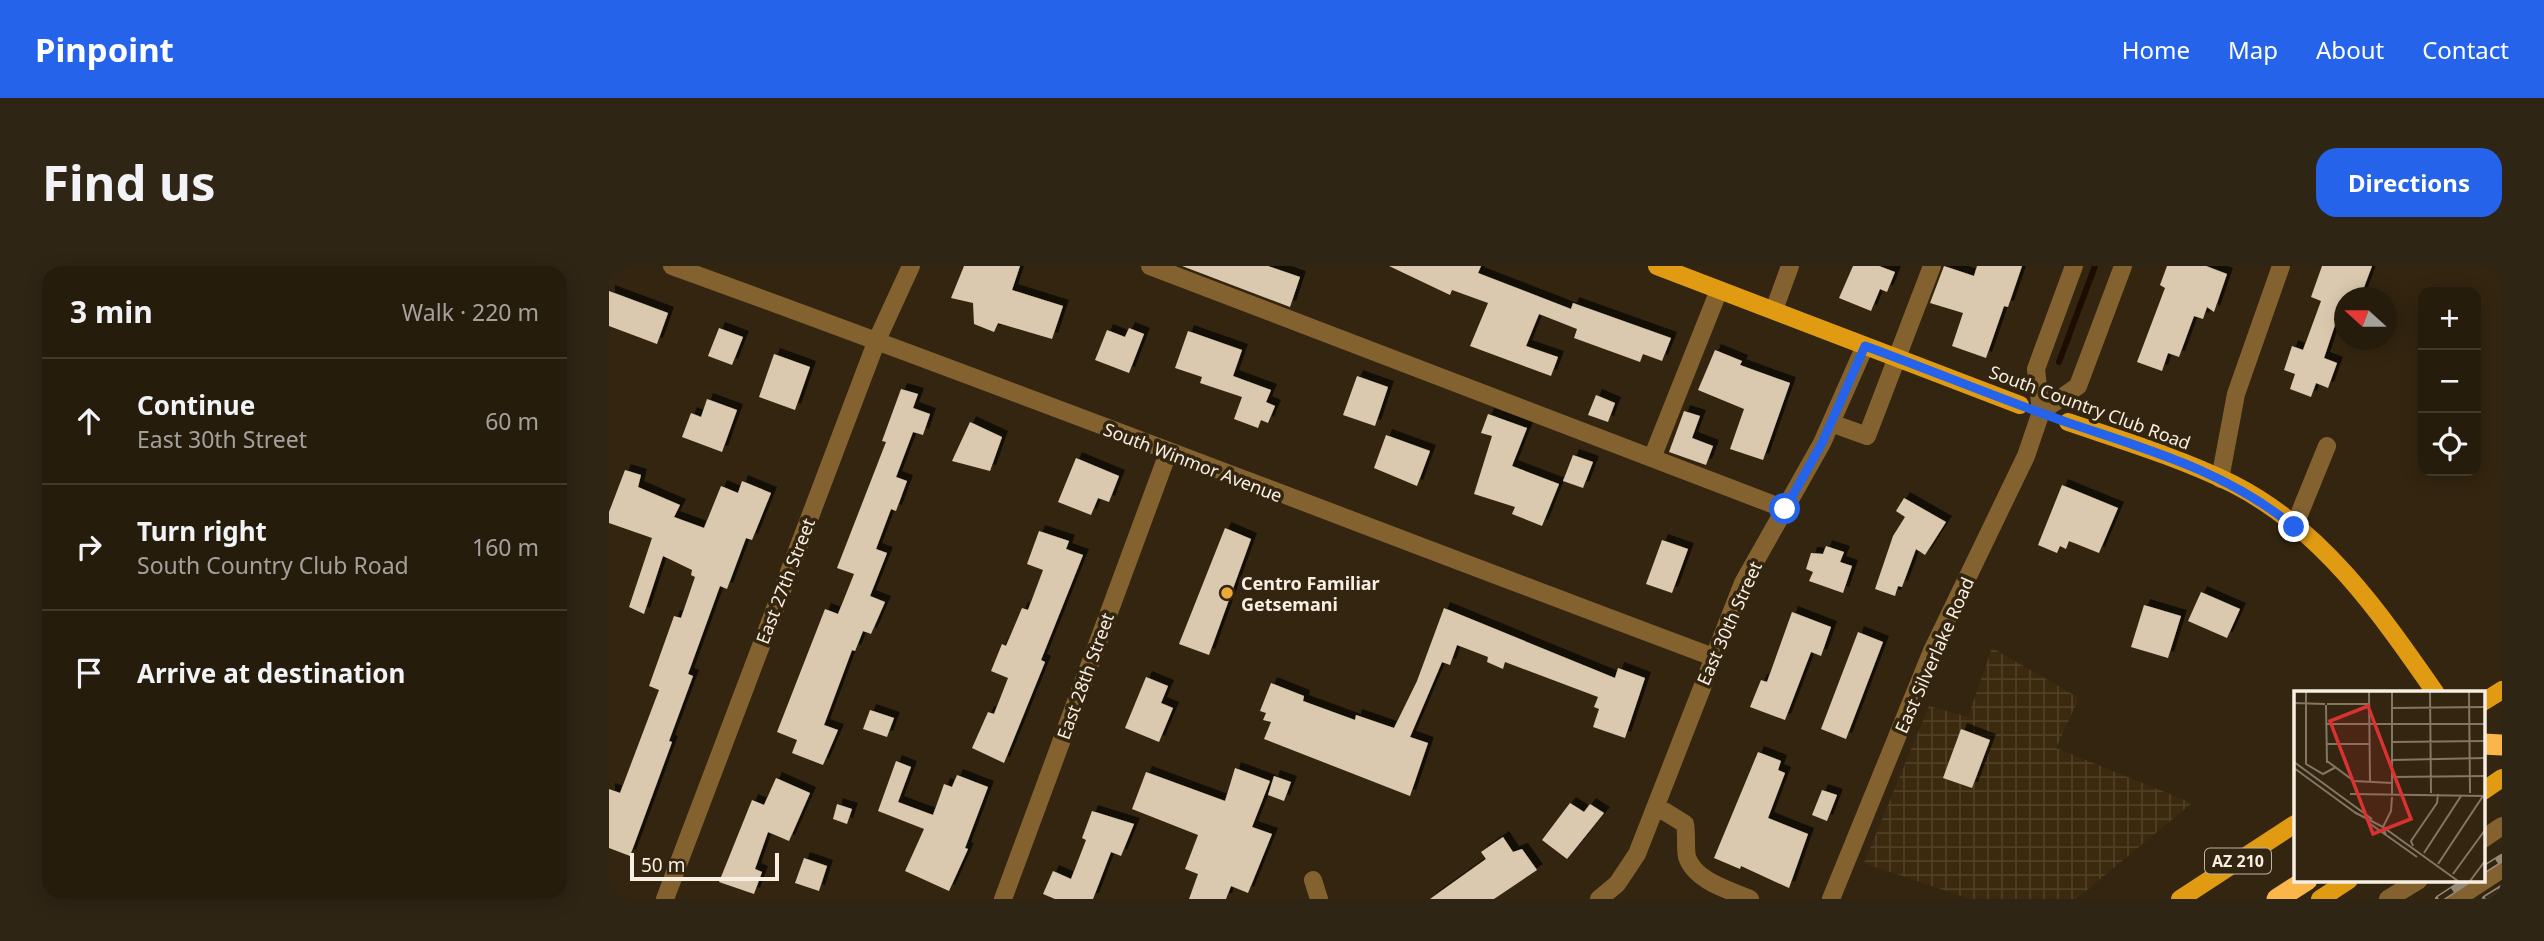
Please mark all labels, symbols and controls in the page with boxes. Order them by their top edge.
text: Pinpoint [35,27,174,72]
text: Home [2122,33,2190,66]
text: Map [2228,33,2278,66]
text: About [2316,33,2384,66]
text: Contact [2422,33,2509,66]
button: Directions [2316,148,2502,217]
text: Find us [42,149,216,215]
north arrow [2334,287,2397,350]
map controls [2418,287,2481,476]
button: + [2418,287,2481,350]
text: 3 min [70,291,153,332]
text: Walk · 220 m [402,296,539,328]
button: − [2418,350,2481,413]
street label: South Country Club Road [1986,359,2194,455]
text: Continue [137,387,255,423]
icon: ahead [70,402,108,440]
text: 60 m [485,405,539,437]
button: locate [2418,413,2481,476]
street label: South Winmor Avenue [1100,417,1286,507]
text: East 30th Street [137,423,307,455]
route start [1769,493,1800,524]
route end [2278,511,2309,542]
text: Turn right [137,513,267,549]
street label: East 27th Street [750,514,820,647]
icon: right [70,528,108,566]
text: 160 m [472,531,539,563]
text: South Country Club Road [137,549,409,581]
street label: East 30th Street [1691,557,1767,689]
place label: Centro Familiar Getsemani [1241,571,1380,616]
street label: East Silverlake Road [1889,573,1979,737]
marker: Centro Familiar Getsemani [1219,585,1235,601]
street label: East 28th Street [1051,609,1119,743]
icon: arrive [70,654,108,692]
text: Arrive at destination [137,655,406,691]
inset map [2294,691,2485,881]
road number: AZ 210 [2205,848,2271,874]
scale bar [630,850,779,882]
text: 50 m [641,852,685,878]

